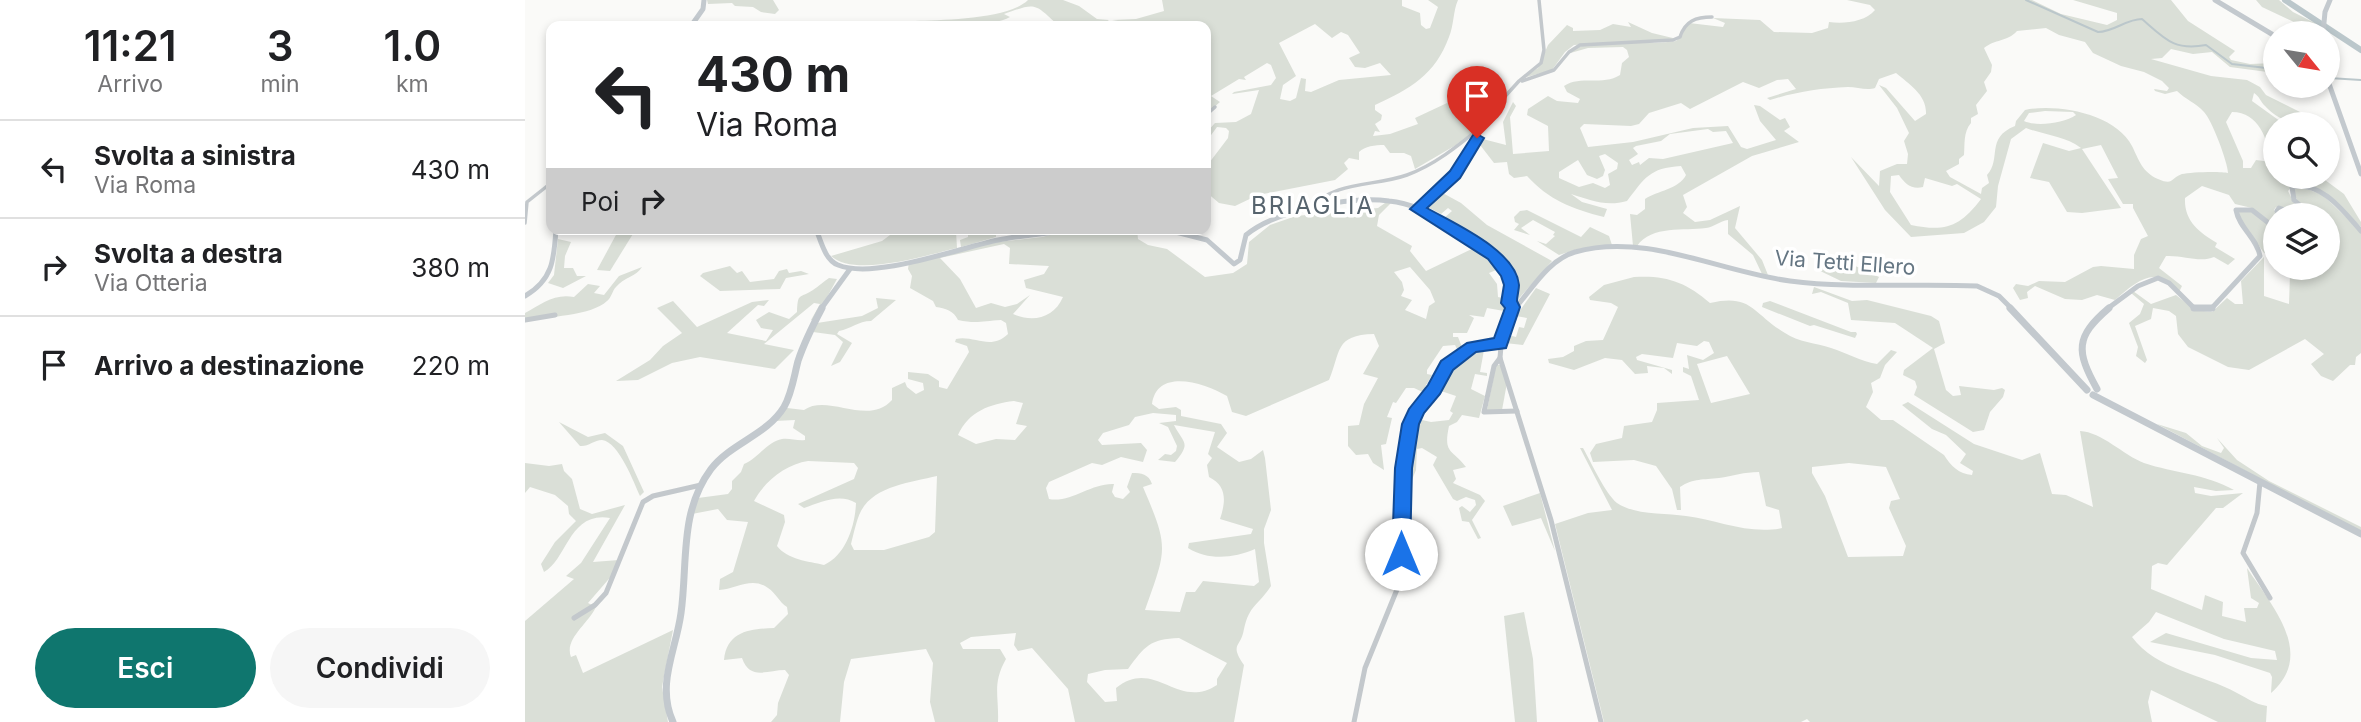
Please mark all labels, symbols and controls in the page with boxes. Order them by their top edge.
text: 11:21 [84,20,177,71]
text: 3 [267,20,293,71]
text: 1.0 [384,20,441,71]
north arrow [2263,21,2340,98]
map controls [2263,21,2340,280]
text: 430 m [696,45,850,104]
icon: left [581,49,672,140]
pin [1447,66,1507,138]
text: Arrivo [97,70,163,98]
text: min [260,70,300,98]
text: km [396,70,429,98]
icon: arrive [1458,77,1496,115]
text: Via Roma [696,105,838,144]
button: search [2263,112,2340,189]
text: Svolta a sinistra [94,140,296,171]
icon: left [35,150,73,188]
text: 430 m [411,154,490,185]
text: Via Roma [94,171,196,199]
icon: right [633,182,671,220]
text: Poi [581,186,619,217]
district label: BRIAGLIA [1251,191,1375,220]
button: layers [2263,203,2340,280]
text: Svolta a destra [94,238,283,269]
street label: Via Tetti Ellero [1774,245,1916,280]
icon: right [35,248,73,286]
text: 380 m [411,252,490,283]
text: Via Otteria [94,269,208,297]
icon: arrive [35,346,73,384]
text: Arrivo a destinazione [94,350,364,381]
text: 220 m [412,350,490,381]
position arrow [1364,517,1438,591]
button: Esci [35,628,256,708]
button: Condividi [270,628,490,708]

